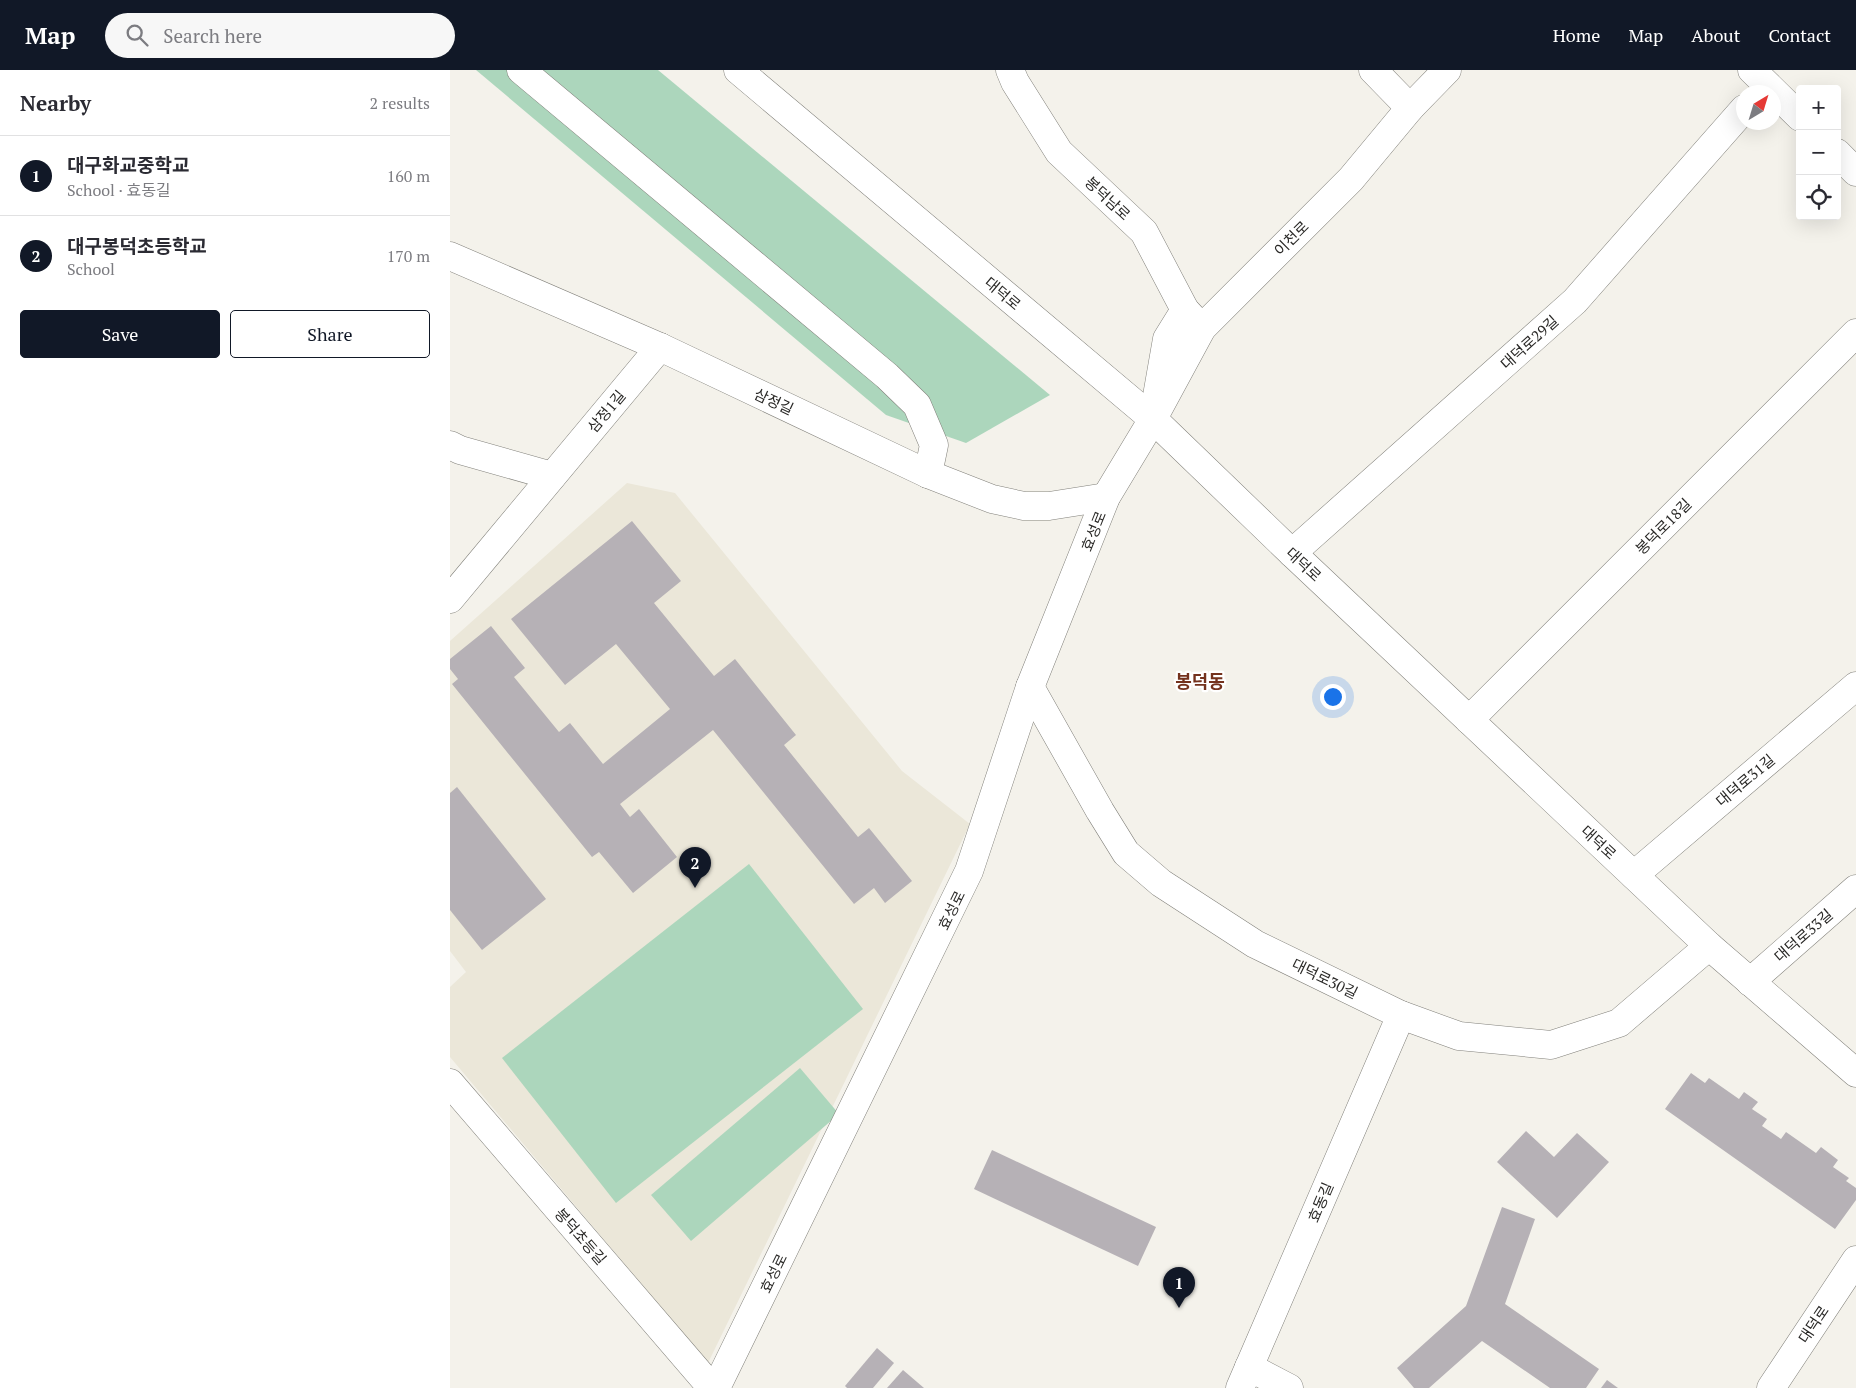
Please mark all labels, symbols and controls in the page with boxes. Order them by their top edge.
search box [105,13,455,58]
text: Map [25,19,75,51]
icon: search [123,21,151,49]
text: Search here [163,23,262,48]
text: Home [1553,23,1600,47]
text: Map [1628,23,1663,47]
text: About [1691,23,1740,47]
text: Contact [1768,23,1831,47]
north arrow [1736,85,1781,130]
map controls [1796,85,1841,220]
button: + [1796,85,1841,130]
text: Nearby [20,89,91,117]
text: 2 results [370,92,430,114]
button: − [1796,130,1841,175]
text: 대구화교중학교 [67,152,189,177]
text: 1 [31,165,41,187]
text: 160 m [387,165,430,187]
street label: 봉덕남로 [1081,172,1135,224]
button: locate [1796,175,1841,220]
text: School · 효동길 [67,179,171,201]
street label: 이천로 [1269,216,1313,260]
text: 대구봉덕초등학교 [67,233,207,258]
text: 2 [31,245,41,267]
text: 170 m [387,245,430,267]
text: School [67,258,115,280]
street label: 대덕로 [981,272,1025,314]
button: Save [20,310,220,358]
button: Share [230,310,430,358]
street label: 대덕로29길 [1496,311,1562,373]
street label: 삼정길 [751,383,797,419]
street label: 삼정1길 [582,386,630,436]
street label: 봉덕로18길 [1631,494,1695,558]
street label: 효성로 [1076,508,1110,554]
street label: 대덕로 [1282,543,1326,585]
district label: 봉덕동 [1175,669,1225,693]
your location [1320,684,1346,710]
street label: 대덕로31길 [1711,749,1779,811]
street label: 대덕로 [1577,821,1621,863]
pin: 2 [679,847,711,888]
street label: 효성로 [933,887,969,933]
street label: 대덕로33길 [1770,904,1836,966]
street label: 대덕로30길 [1289,953,1361,1003]
street label: 효동길 [1303,1179,1337,1225]
street label: 봉덕초등길 [551,1203,611,1269]
street label: 효성로 [755,1250,791,1296]
pin: 1 [1163,1267,1195,1308]
street label: 대덕로 [1793,1301,1833,1347]

